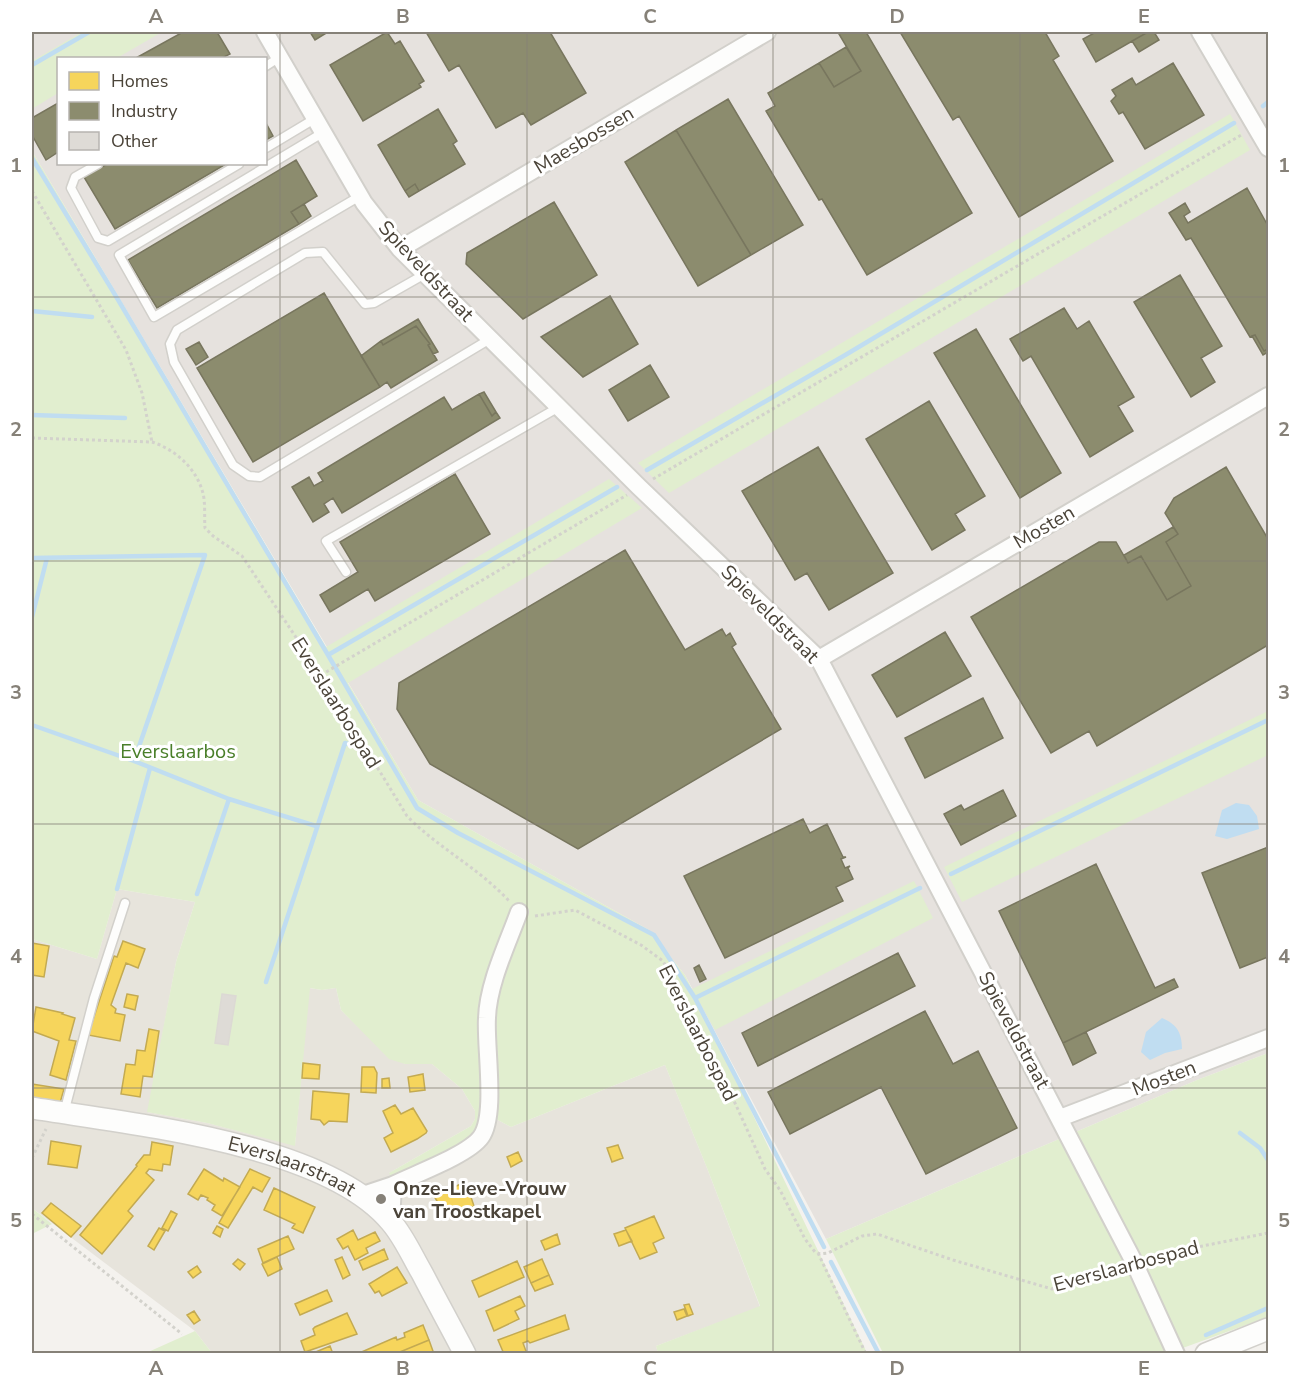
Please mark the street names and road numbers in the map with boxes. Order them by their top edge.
street label: Maesbossen [529,100,639,180]
street label: Spieveldstraat [372,215,481,328]
street label: Mosten [1008,499,1080,555]
street label: Spieveldstraat [715,559,826,670]
street label: Everslaarbospad [285,632,387,774]
street label: Everslaarbospad [652,960,744,1106]
street label: Spieveldstraat [972,967,1057,1094]
street label: Mosten [1128,1053,1200,1103]
street label: Everslaarstraat [225,1129,362,1203]
street label: Everslaarbospad [1050,1234,1202,1298]

